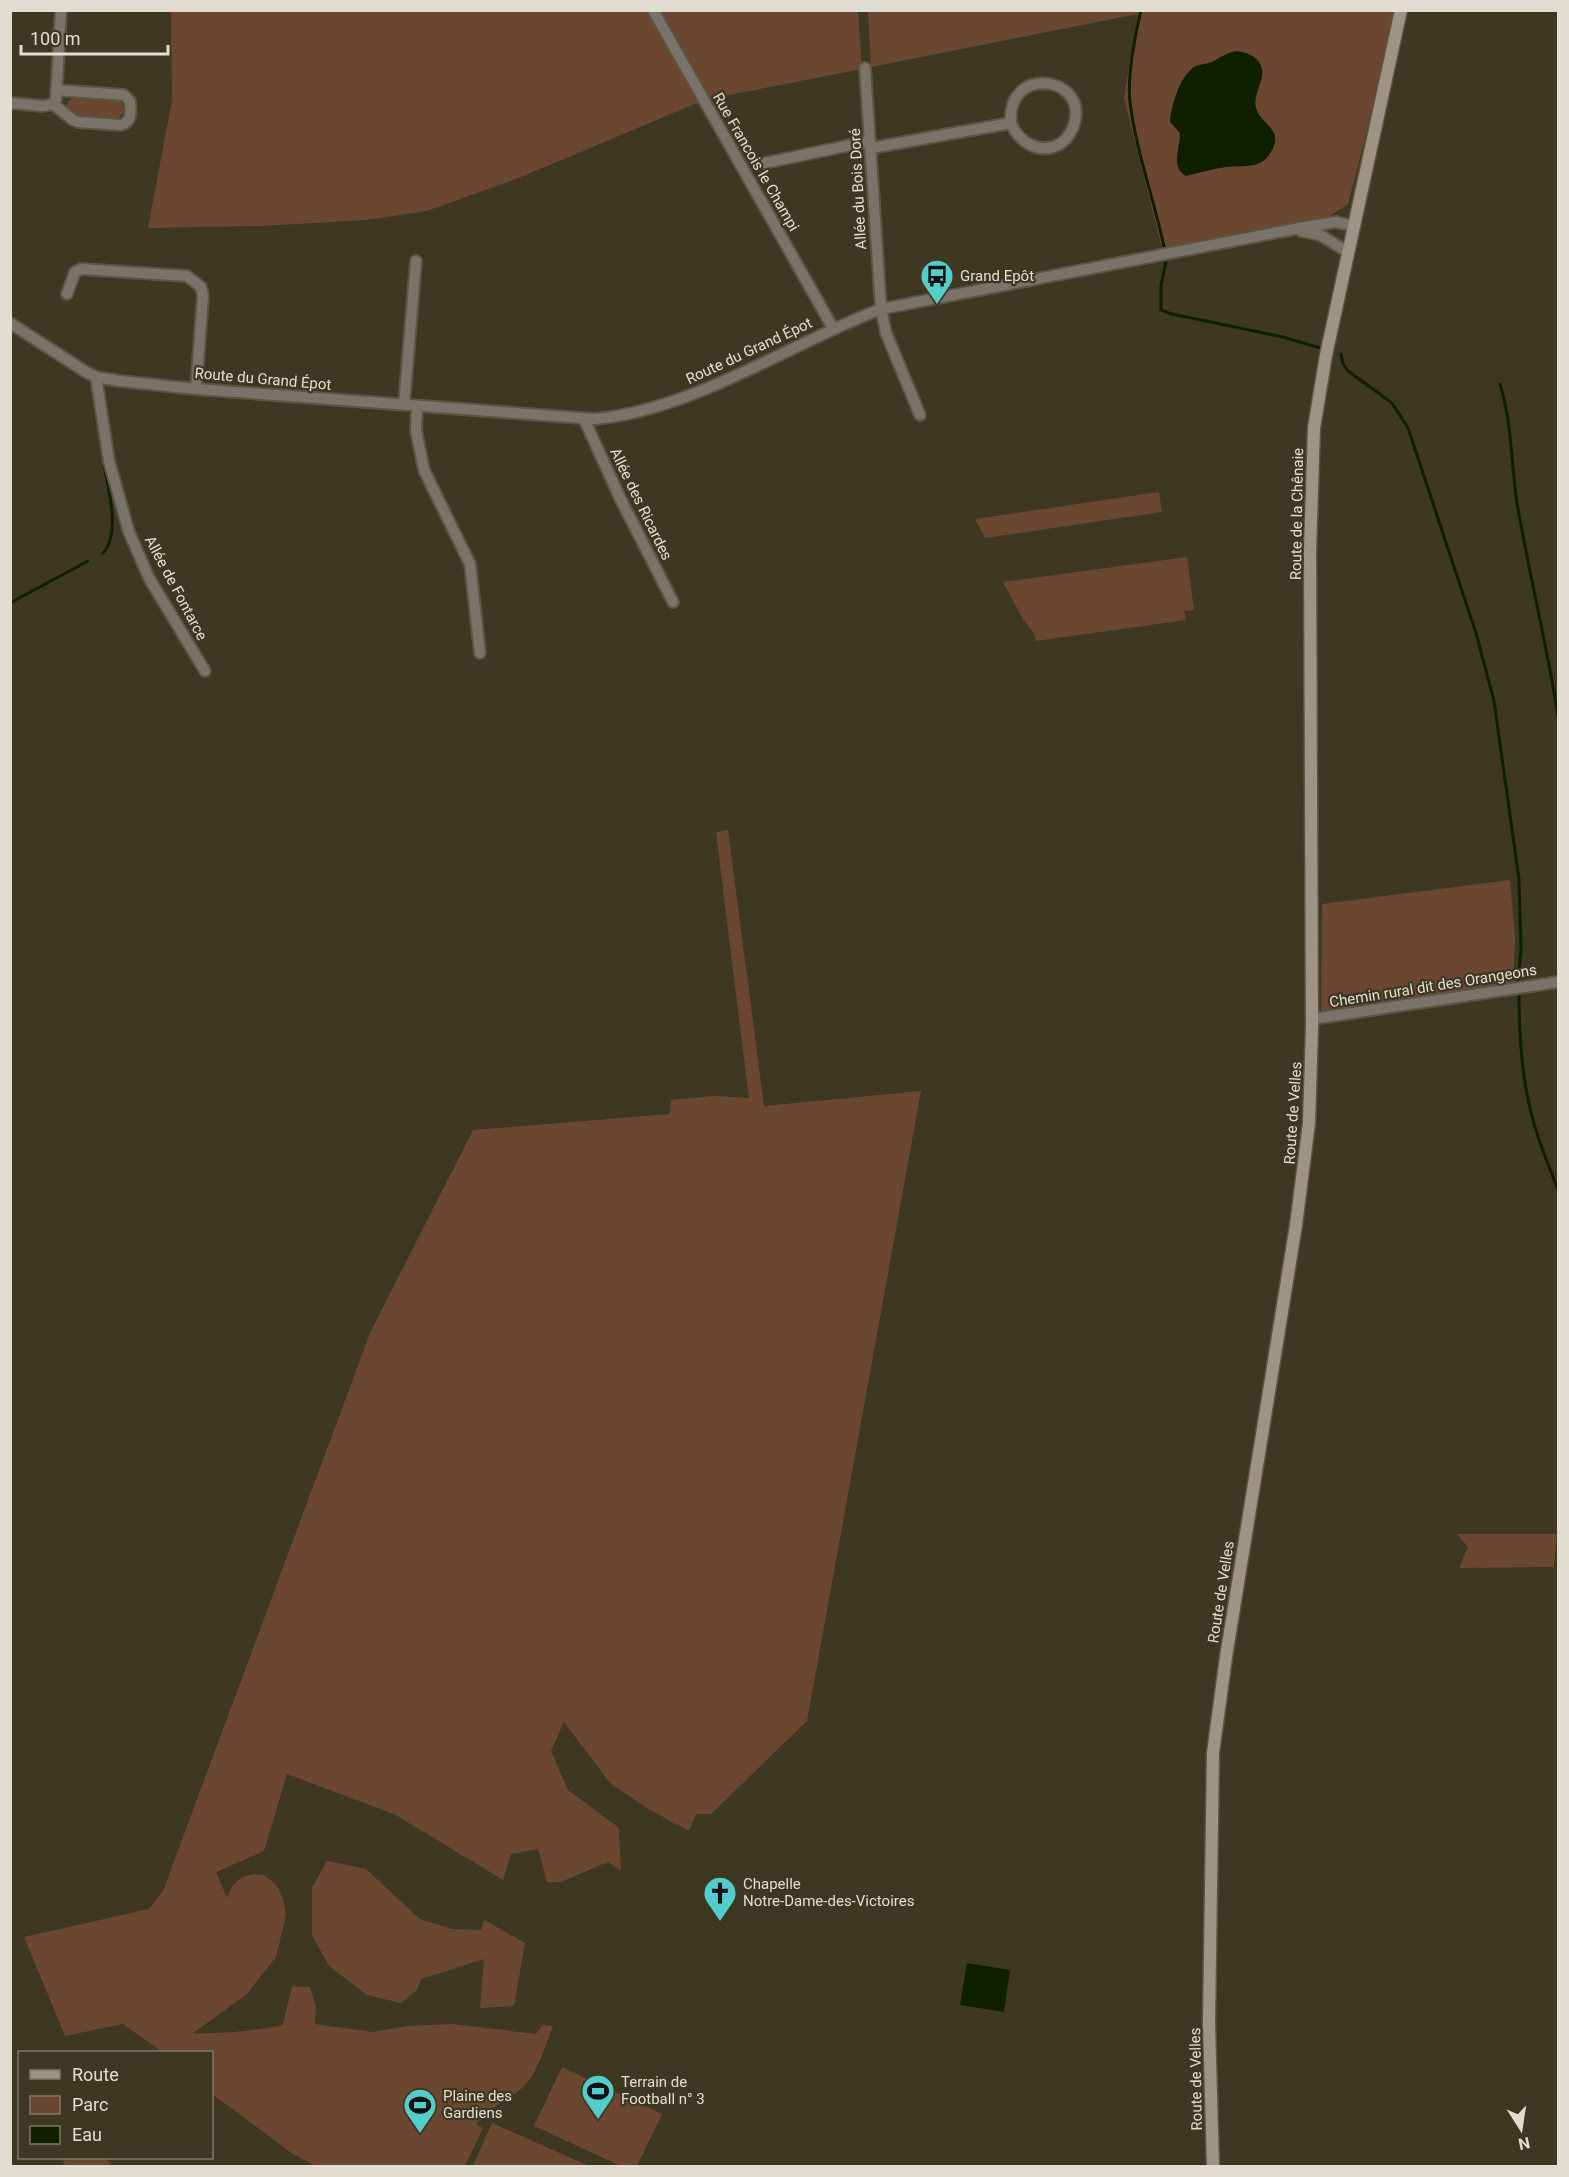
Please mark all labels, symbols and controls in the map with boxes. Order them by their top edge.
scale bar [21,18,168,56]
text: 100 m [30,28,81,49]
street label: Rue Francois le Champi [709,90,803,234]
street label: Allée du Bois Doré [846,128,870,250]
bus stop icon: Grand Epôt [919,258,955,305]
place label: Grand Epôt [960,267,1034,285]
street label: Route du Grand Épot [683,314,815,388]
street label: Route du Grand Épot [194,364,332,394]
street label: Allée des Ricardes [606,445,676,563]
street label: Route de la Chênaie [1287,448,1307,580]
street label: Allée de Fontarce [141,533,211,643]
street label: Chemin rural dit des Orangeons [1328,961,1538,1011]
street label: Route de Velles [1280,1061,1306,1165]
street label: Route de Velles [1204,1540,1238,1644]
church icon: Chapelle Notre-Dame-des-Victoires [702,1875,738,1922]
place label: Chapelle Notre-Dame-des-Victoires [743,1875,914,1910]
street label: Route de Velles [1186,2027,1206,2131]
legend [18,2051,213,2159]
text: Route [72,2064,119,2085]
sports icon: Terrain de Football n° 3 [580,2073,616,2120]
place label: Terrain de Football n° 3 [621,2073,705,2108]
sports icon: Plaine des Gardiens [402,2087,438,2134]
place label: Plaine des Gardiens [443,2087,512,2122]
text: Parc [72,2094,108,2115]
north arrow [1491,2099,1551,2159]
text: Eau [72,2124,102,2145]
text: N [1517,2133,1532,2154]

